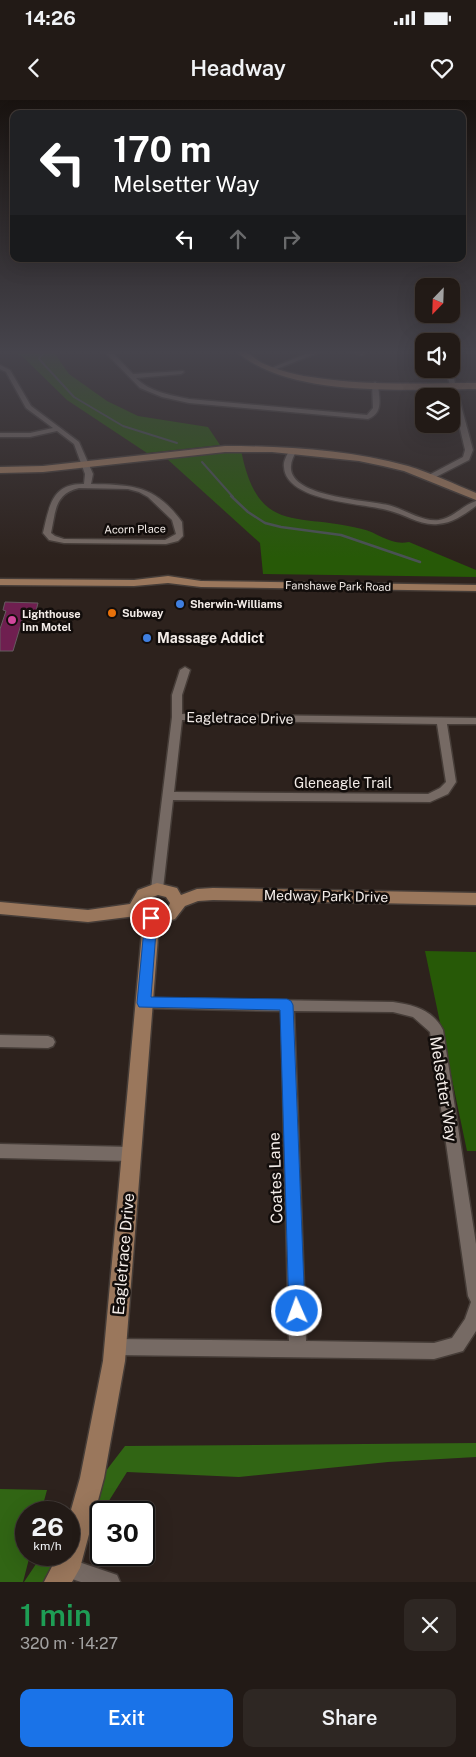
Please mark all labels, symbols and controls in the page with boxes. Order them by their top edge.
text: 14:26 [25,7,76,29]
icon: back [20,54,48,82]
icon: heart [428,54,456,82]
text: Headway [190,55,286,81]
text: 170 m [113,129,211,170]
icon: left [30,130,95,195]
text: Melsetter Way [113,171,259,197]
icon: left [171,225,199,253]
icon: ahead [224,225,252,253]
icon: right [277,225,305,253]
north arrow [415,278,460,322]
map controls [415,278,460,433]
button: sound [415,333,460,378]
button: layers [415,388,460,433]
street label: Acorn Place [104,522,166,536]
street label: Fanshawe Park Road [285,579,391,593]
marker: Sherwin-Williams [174,598,186,610]
place label: Sherwin-Williams [190,598,282,610]
marker: Subway [106,607,118,619]
place label: Subway [122,607,164,619]
place label: Lighthouse Inn Motel [22,608,81,633]
marker: Lighthouse Inn Motel [6,614,18,626]
place label: Massage Addict [157,630,264,646]
marker: Massage Addict [141,632,153,644]
street label: Eagletrace Drive [186,709,294,727]
street label: Gleneagle Trail [294,775,392,791]
street label: Medway Park Drive [264,887,388,905]
pin [130,897,172,939]
icon: arrive [137,904,165,932]
street label: Melsetter Way [426,1035,461,1144]
street label: Coates Lane [264,1132,287,1224]
street label: Eagletrace Drive [109,1192,138,1316]
position arrow [270,1284,322,1336]
speed limit sign: 30 [90,1501,155,1566]
text: 26 [31,1512,64,1542]
text: km/h [33,1539,62,1553]
text: 1 min [20,1597,91,1633]
button: close [404,1599,456,1651]
text: 320 m · 14:27 [20,1634,118,1653]
button: Exit [20,1689,233,1747]
button: Share [243,1689,456,1747]

